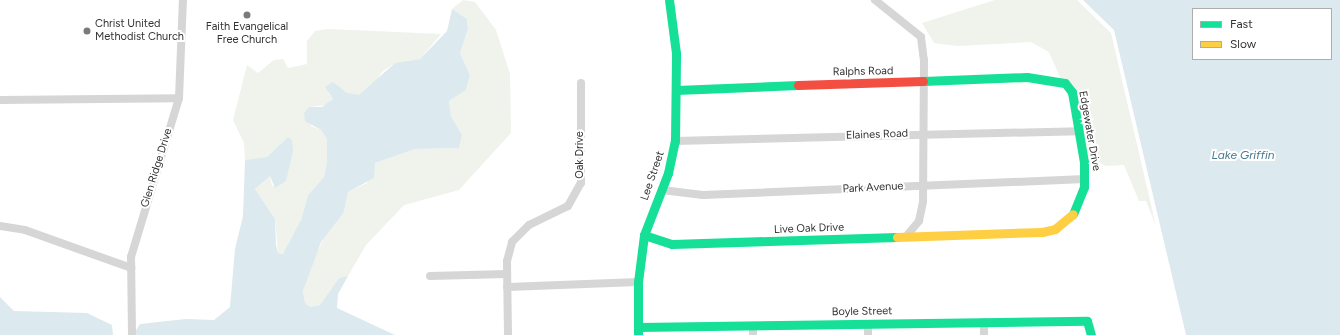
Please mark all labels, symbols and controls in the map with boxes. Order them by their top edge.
legend [1192,8,1332,60]
marker: Faith Evangelical Free Church [242,10,252,20]
text: Fast [1230,17,1253,31]
place label: Christ United Methodist Church [95,18,184,44]
place label: Faith Evangelical Free Church [206,21,288,47]
marker: Christ United Methodist Church [82,26,92,36]
text: Slow [1230,37,1256,51]
street label: Ralphs Road [833,65,893,79]
street label: Edgewater Drive [1075,90,1103,172]
street label: Glen Ridge Drive [139,127,175,209]
street label: Elaines Road [846,127,908,143]
street label: Oak Drive [573,131,587,179]
water label: Lake Griffin [1212,149,1274,163]
street label: Lee Street [638,150,668,202]
street label: Park Avenue [842,180,904,196]
street label: Live Oak Drive [774,221,844,237]
street label: Boyle Street [832,305,892,319]

